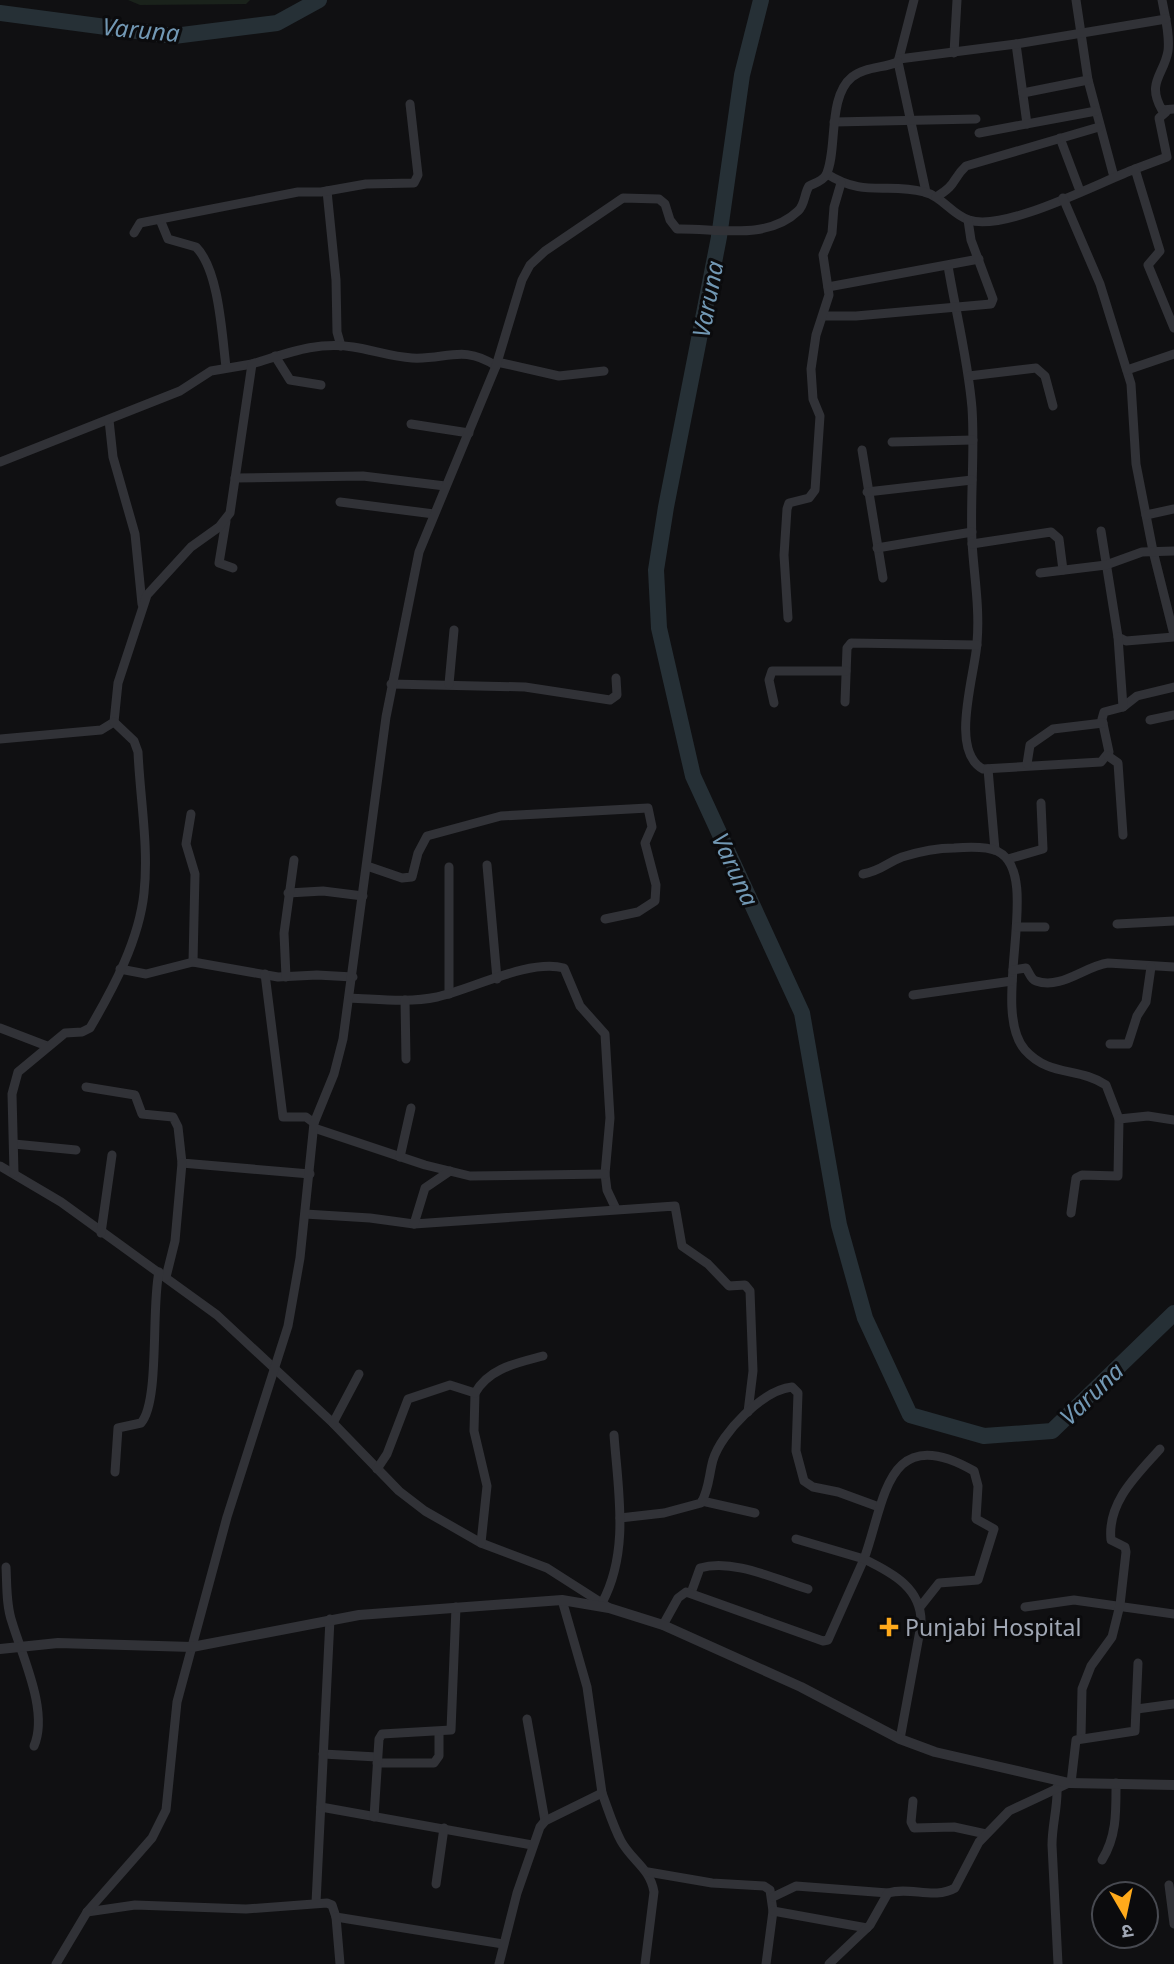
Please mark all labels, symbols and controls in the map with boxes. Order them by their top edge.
water label: Varuna [101,9,181,49]
water label: Varuna [683,258,731,340]
water label: Varuna [705,827,767,911]
water label: Varuna [1052,1354,1131,1432]
place label: Punjabi Hospital [905,1611,1081,1643]
marker: Punjabi Hospital [879,1617,899,1637]
north arrow [1090,1880,1160,1950]
text: उ [1119,1918,1135,1946]

